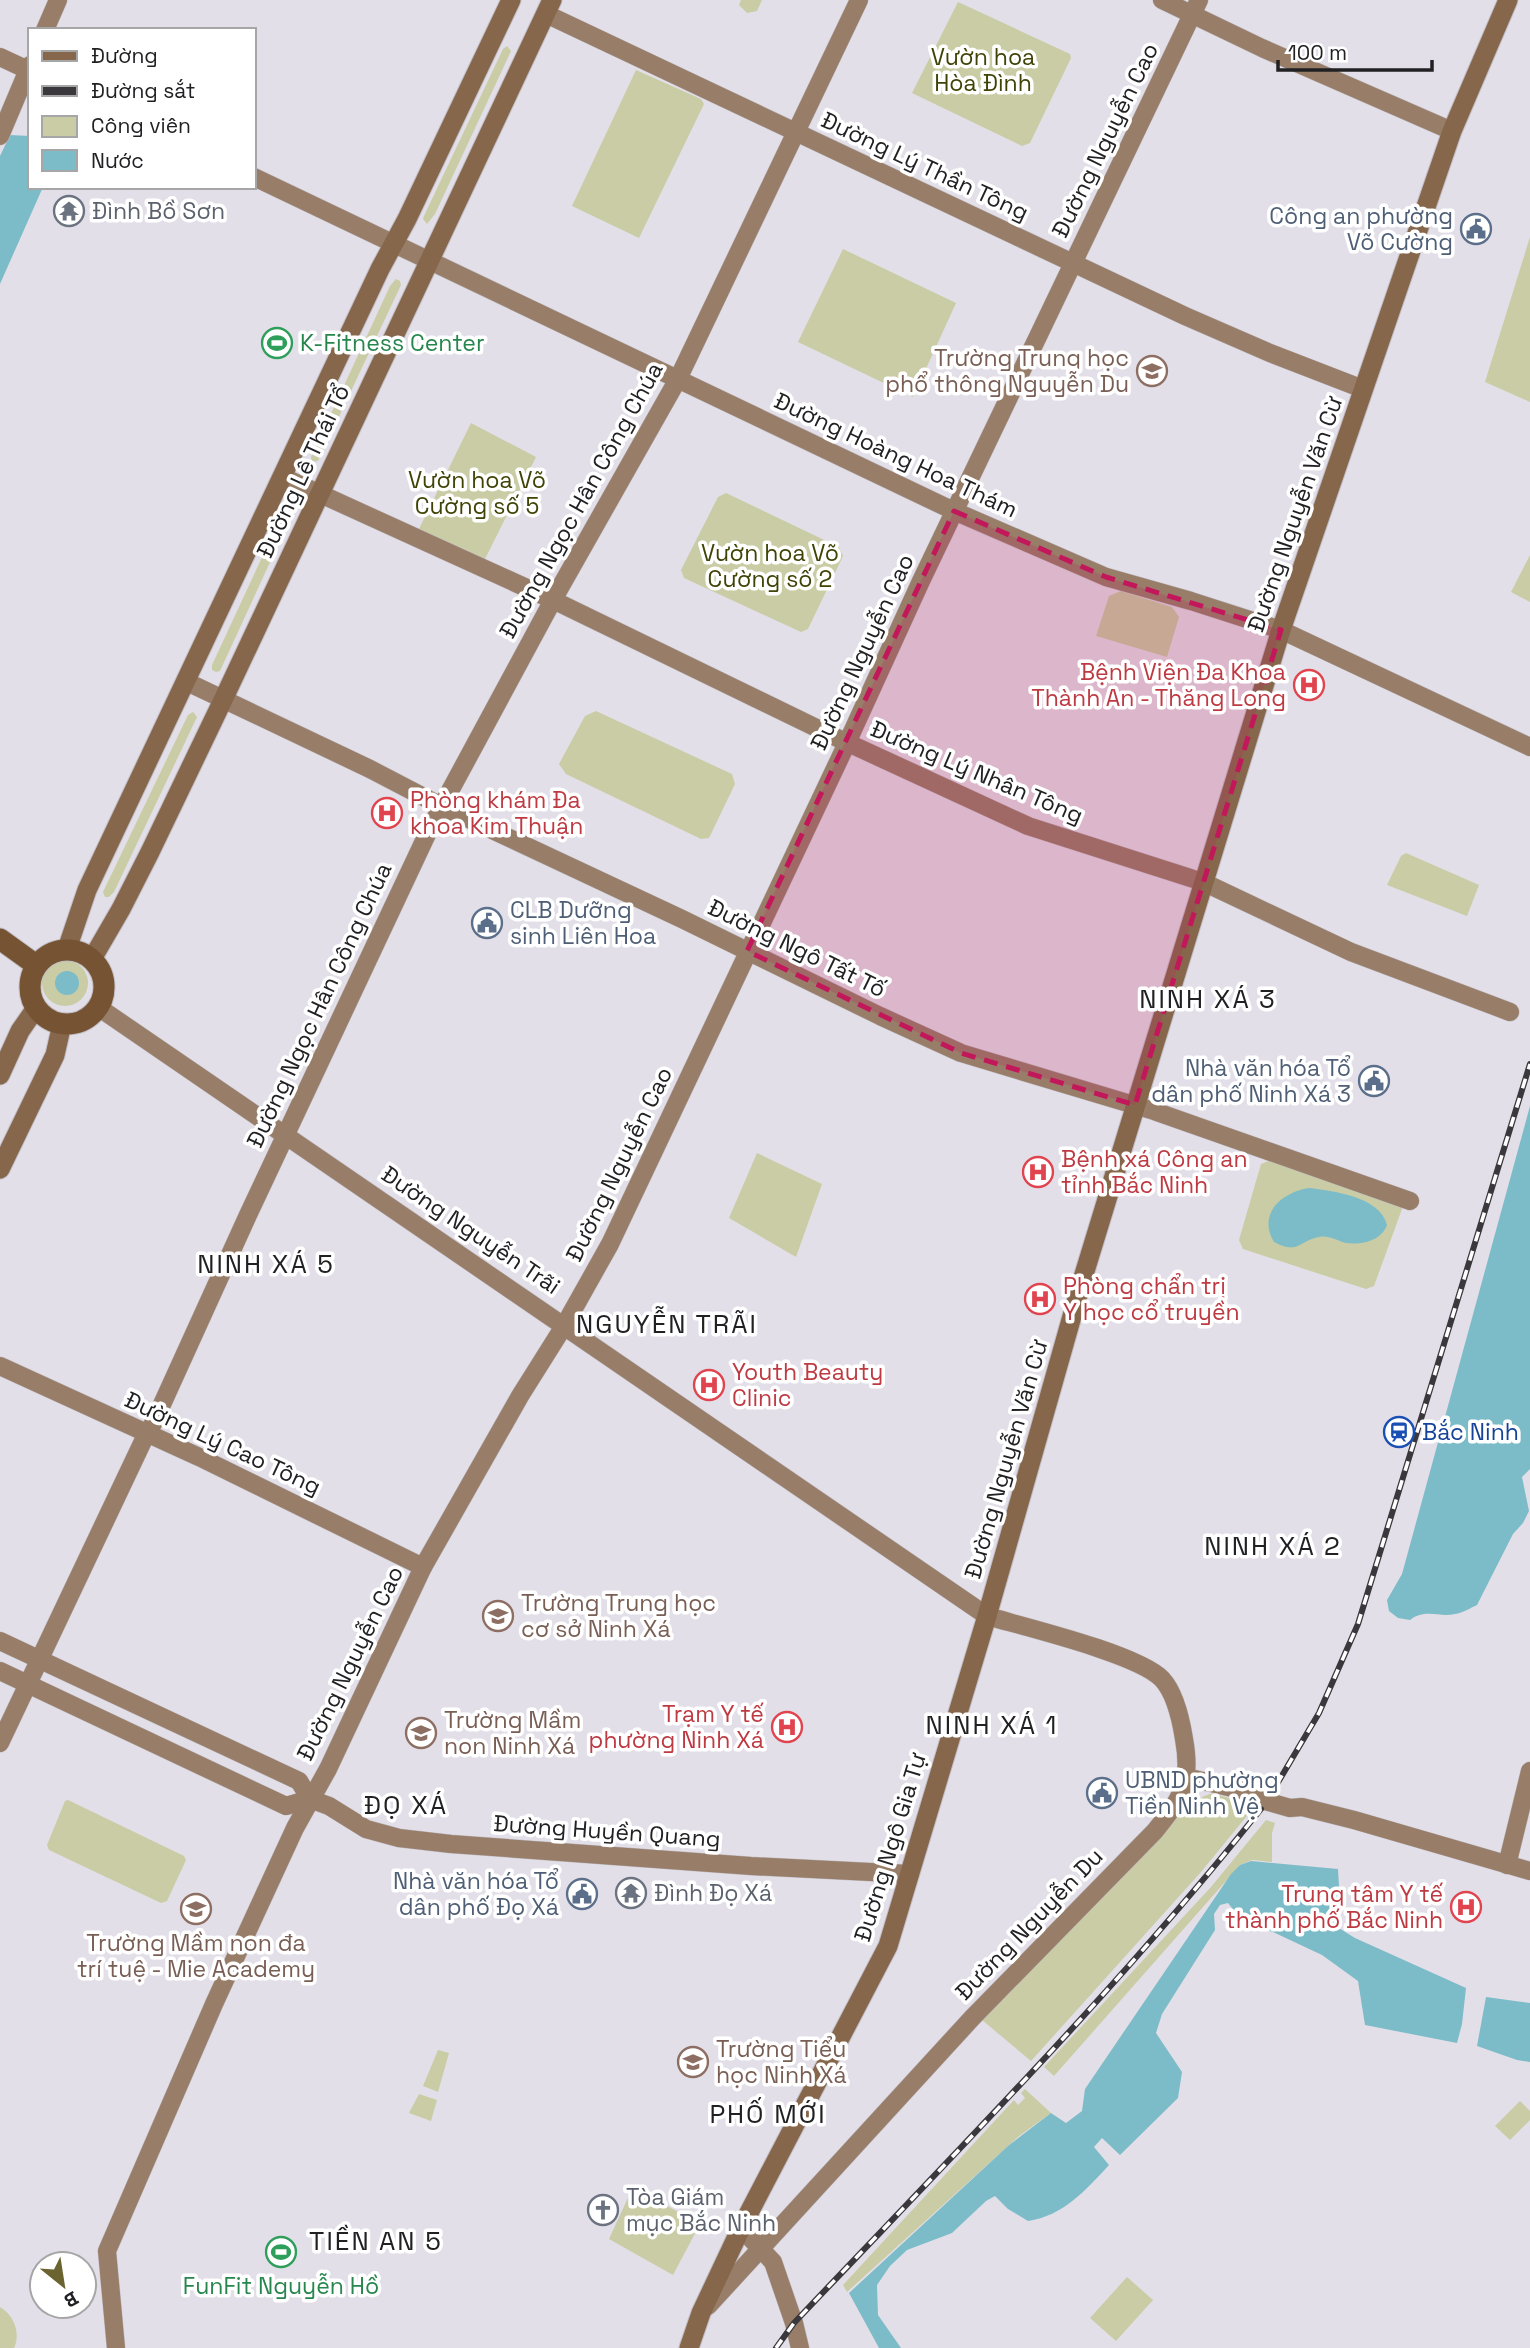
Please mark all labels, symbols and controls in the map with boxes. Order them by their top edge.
legend [28,28,256,189]
scale bar [1278,28,1432,72]
street label: Đường Nguyễn Cao [1045,38,1165,242]
text: 100 m [1288,39,1347,66]
text: Đường [91,42,158,69]
park label: Vườn hoa Hòa Đình [931,42,1035,98]
text: Đường sắt [91,77,195,104]
street label: Đường Lý Thần Tông [816,105,1034,227]
text: Công viên [91,112,191,139]
text: Nước [91,147,144,174]
temple icon: Đình Bồ Sơn [52,194,86,228]
place label: Đình Bồ Sơn [92,196,225,226]
place label: Công an phường Võ Cường [1269,201,1453,257]
public building icon: Công an phường Võ Cường [1459,212,1493,246]
sports icon: K-Fitness Center [260,326,294,360]
place label: K-Fitness Center [300,328,485,358]
place label: Trường Trung học phổ thông Nguyễn Du [885,343,1129,399]
school or university icon: Trường Trung học phổ thông Nguyễn Du [1135,354,1169,388]
street label: Đường Ngọc Hân Công Chúa [492,357,670,643]
street label: Đường Lê Thái Tổ [250,380,356,562]
street label: Đường Hoàng Hoa Thám [770,385,1022,525]
street label: Đường Nguyễn Văn Cừ [1241,392,1349,636]
park label: Vườn hoa Võ Cường số 5 [408,465,546,521]
park label: Vườn hoa Võ Cường số 2 [701,538,839,594]
street label: Đường Nguyễn Cao [803,549,921,755]
place label: Bệnh Viện Đa Khoa Thành An - Thăng Long [1031,657,1286,713]
hospital icon: Bệnh Viện Đa Khoa Thành An - Thăng Long [1292,668,1326,702]
street label: Đường Lý Nhân Tông [866,714,1088,830]
place label: Phòng khám Đa khoa Kim Thuận [410,785,583,841]
hospital icon: Phòng khám Đa khoa Kim Thuận [370,796,404,830]
street label: Đường Ngọc Hân Công Chúa [240,858,398,1152]
street label: Đường Ngô Tất Tố [703,892,891,1004]
place label: CLB Dưỡng sinh Liên Hoa [510,895,656,951]
public building icon: CLB Dưỡng sinh Liên Hoa [470,906,504,940]
district label: NINH XÁ 3 [1139,982,1277,1016]
place label: Nhà văn hóa Tổ dân phố Ninh Xá 3 [1151,1053,1351,1109]
street label: Đường Nguyễn Cao [559,1062,679,1266]
public building icon: Nhà văn hóa Tổ dân phố Ninh Xá 3 [1357,1064,1391,1098]
place label: Bệnh xá Công an tỉnh Bắc Ninh [1061,1144,1248,1200]
hospital icon: Bệnh xá Công an tỉnh Bắc Ninh [1021,1155,1055,1189]
street label: Đường Nguyễn Trãi [376,1159,566,1301]
district label: NINH XÁ 5 [197,1247,335,1281]
place label: Phòng chẩn trị Y học cổ truyền [1063,1271,1240,1327]
hospital icon: Phòng chẩn trị Y học cổ truyền [1023,1282,1057,1316]
district label: NGUYỄN TRÃI [576,1306,758,1341]
street label: Đường Nguyễn Văn Cừ [958,1336,1054,1582]
place label: Youth Beauty Clinic [732,1357,883,1413]
hospital icon: Youth Beauty Clinic [692,1368,726,1402]
street label: Đường Lý Cao Tông [120,1384,326,1502]
station icon: Bắc Ninh [1382,1415,1416,1449]
place label: Bắc Ninh [1422,1417,1519,1447]
district label: NINH XÁ 2 [1204,1529,1342,1563]
street label: Đường Nguyễn Cao [290,1561,410,1765]
place label: Trường Trung học cơ sở Ninh Xá [521,1588,716,1644]
school or university icon: Trường Trung học cơ sở Ninh Xá [481,1599,515,1633]
place label: Trạm Y tế phường Ninh Xá [589,1699,764,1755]
place label: Trường Mầm non Ninh Xá [444,1705,581,1761]
district label: NINH XÁ 1 [926,1708,1058,1742]
hospital icon: Trạm Y tế phường Ninh Xá [770,1710,804,1744]
school or university icon: Trường Mầm non Ninh Xá [404,1716,438,1750]
street label: Đường Ngô Gia Tự [847,1749,933,1945]
place label: UBND phường Tiền Ninh Vệ [1125,1765,1279,1821]
public building icon: UBND phường Tiền Ninh Vệ [1085,1776,1119,1810]
district label: ĐỌ XÁ [364,1788,448,1822]
street label: Đường Huyền Quang [492,1808,722,1854]
street label: Đường Nguyễn Du [949,1842,1109,2006]
place label: Nhà văn hóa Tổ dân phố Đọ Xá [393,1866,559,1922]
temple icon: Đình Đọ Xá [614,1876,648,1910]
public building icon: Nhà văn hóa Tổ dân phố Đọ Xá [565,1877,599,1911]
place label: Đình Đọ Xá [654,1878,772,1908]
place label: Trung tâm Y tế thành phố Bắc Ninh [1225,1879,1443,1935]
hospital icon: Trung tâm Y tế thành phố Bắc Ninh [1449,1890,1483,1924]
school or university icon: Trường Mầm non đa trí tuệ - Mie Academy [179,1892,213,1926]
place label: Trường Mầm non đa trí tuệ - Mie Academy [77,1928,315,1984]
place label: Trường Tiểu học Ninh Xá [716,2034,847,2090]
school or university icon: Trường Tiểu học Ninh Xá [676,2045,710,2079]
district label: PHỐ MỚI [709,2097,827,2131]
place label: Tòa Giám mục Bắc Ninh [626,2182,776,2238]
church icon: Tòa Giám mục Bắc Ninh [586,2193,620,2227]
district label: TIỀN AN 5 [309,2224,443,2258]
sports icon: FunFit Nguyễn Hồ [264,2235,298,2269]
north arrow [28,2250,98,2320]
place label: FunFit Nguyễn Hồ [183,2271,379,2301]
text: B [60,2285,83,2313]

